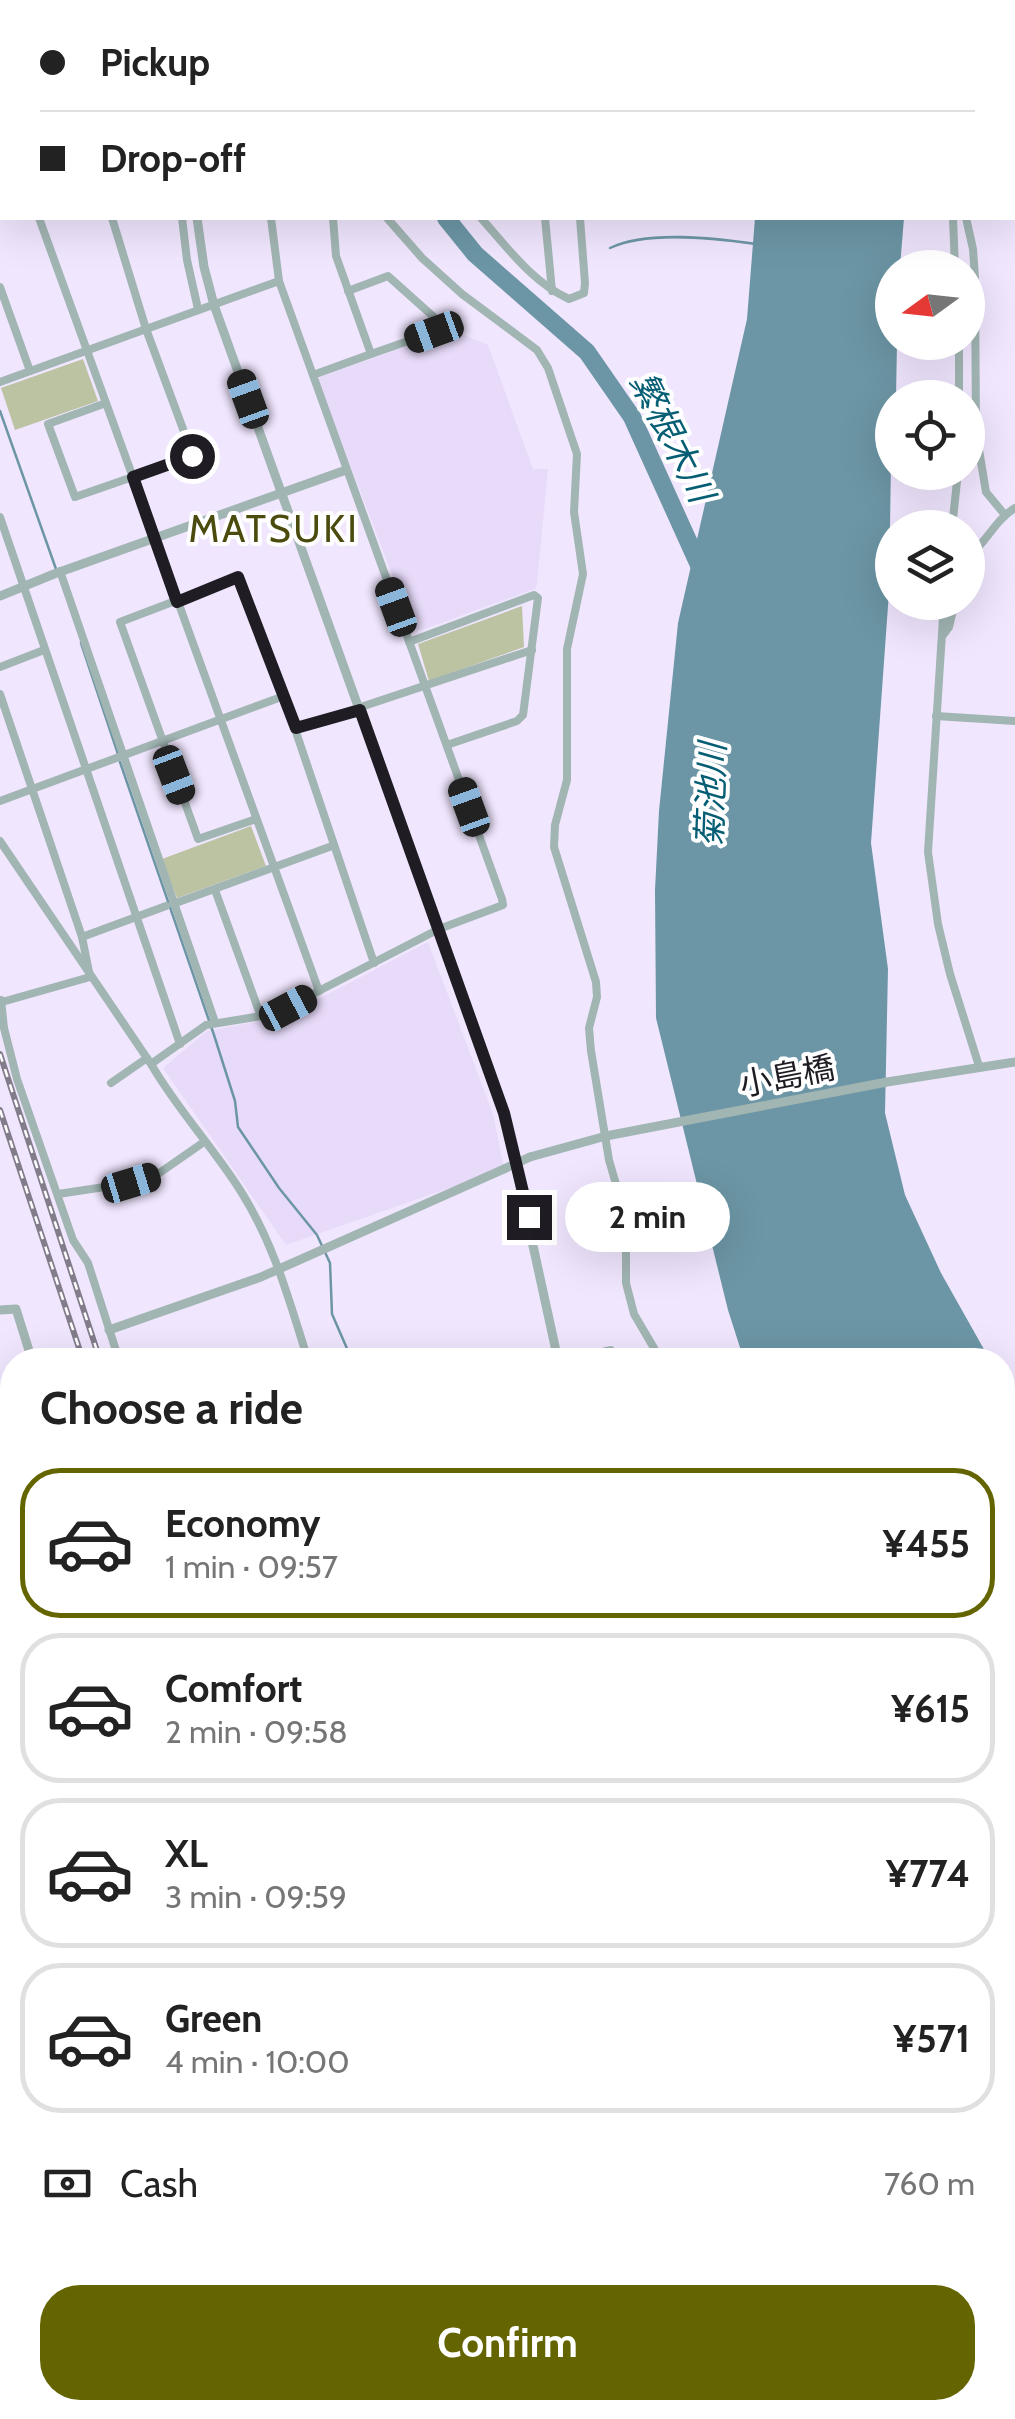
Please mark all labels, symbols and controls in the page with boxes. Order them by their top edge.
text: Pickup [100,39,210,86]
text: Drop-off [100,135,246,182]
north arrow [875,250,985,360]
map controls [875,250,985,620]
car [401,308,467,356]
water label: 繁根木川 [622,365,725,512]
car [224,366,272,432]
button: locate [875,380,985,490]
route start [170,434,215,479]
district label: MATSUKI [189,505,359,552]
button: layers [875,510,985,620]
car [372,574,420,640]
water label: 菊池川 [687,738,734,848]
car [149,742,199,808]
car [445,774,493,840]
car [254,981,322,1035]
street label: 小島橋 [736,1047,838,1104]
car [98,1160,164,1206]
callout: 2 min [564,1182,729,1252]
route end [507,1195,552,1240]
text: 2 min [609,1197,686,1236]
text: Choose a ride [40,1381,303,1435]
icon: car [45,1498,135,1588]
text: Economy [165,1500,320,1547]
text: ¥455 [883,1520,970,1567]
text: 1 min · 09:57 [165,1547,338,1586]
icon: car [45,1663,135,1753]
text: Comfort [165,1665,302,1712]
text: ¥615 [891,1685,970,1732]
text: 2 min · 09:58 [165,1712,348,1751]
icon: car [45,1828,135,1918]
text: XL [165,1830,208,1877]
text: ¥774 [886,1850,970,1897]
text: 3 min · 09:59 [165,1877,347,1916]
icon: car [45,1993,135,2083]
text: Green [165,1995,262,2042]
text: ¥571 [893,2015,970,2062]
text: 4 min · 10:00 [165,2042,350,2081]
icon: cash [40,2156,95,2211]
text: Cash [120,2160,198,2207]
text: 760 m [884,2164,975,2203]
button: Confirm [40,2285,975,2400]

